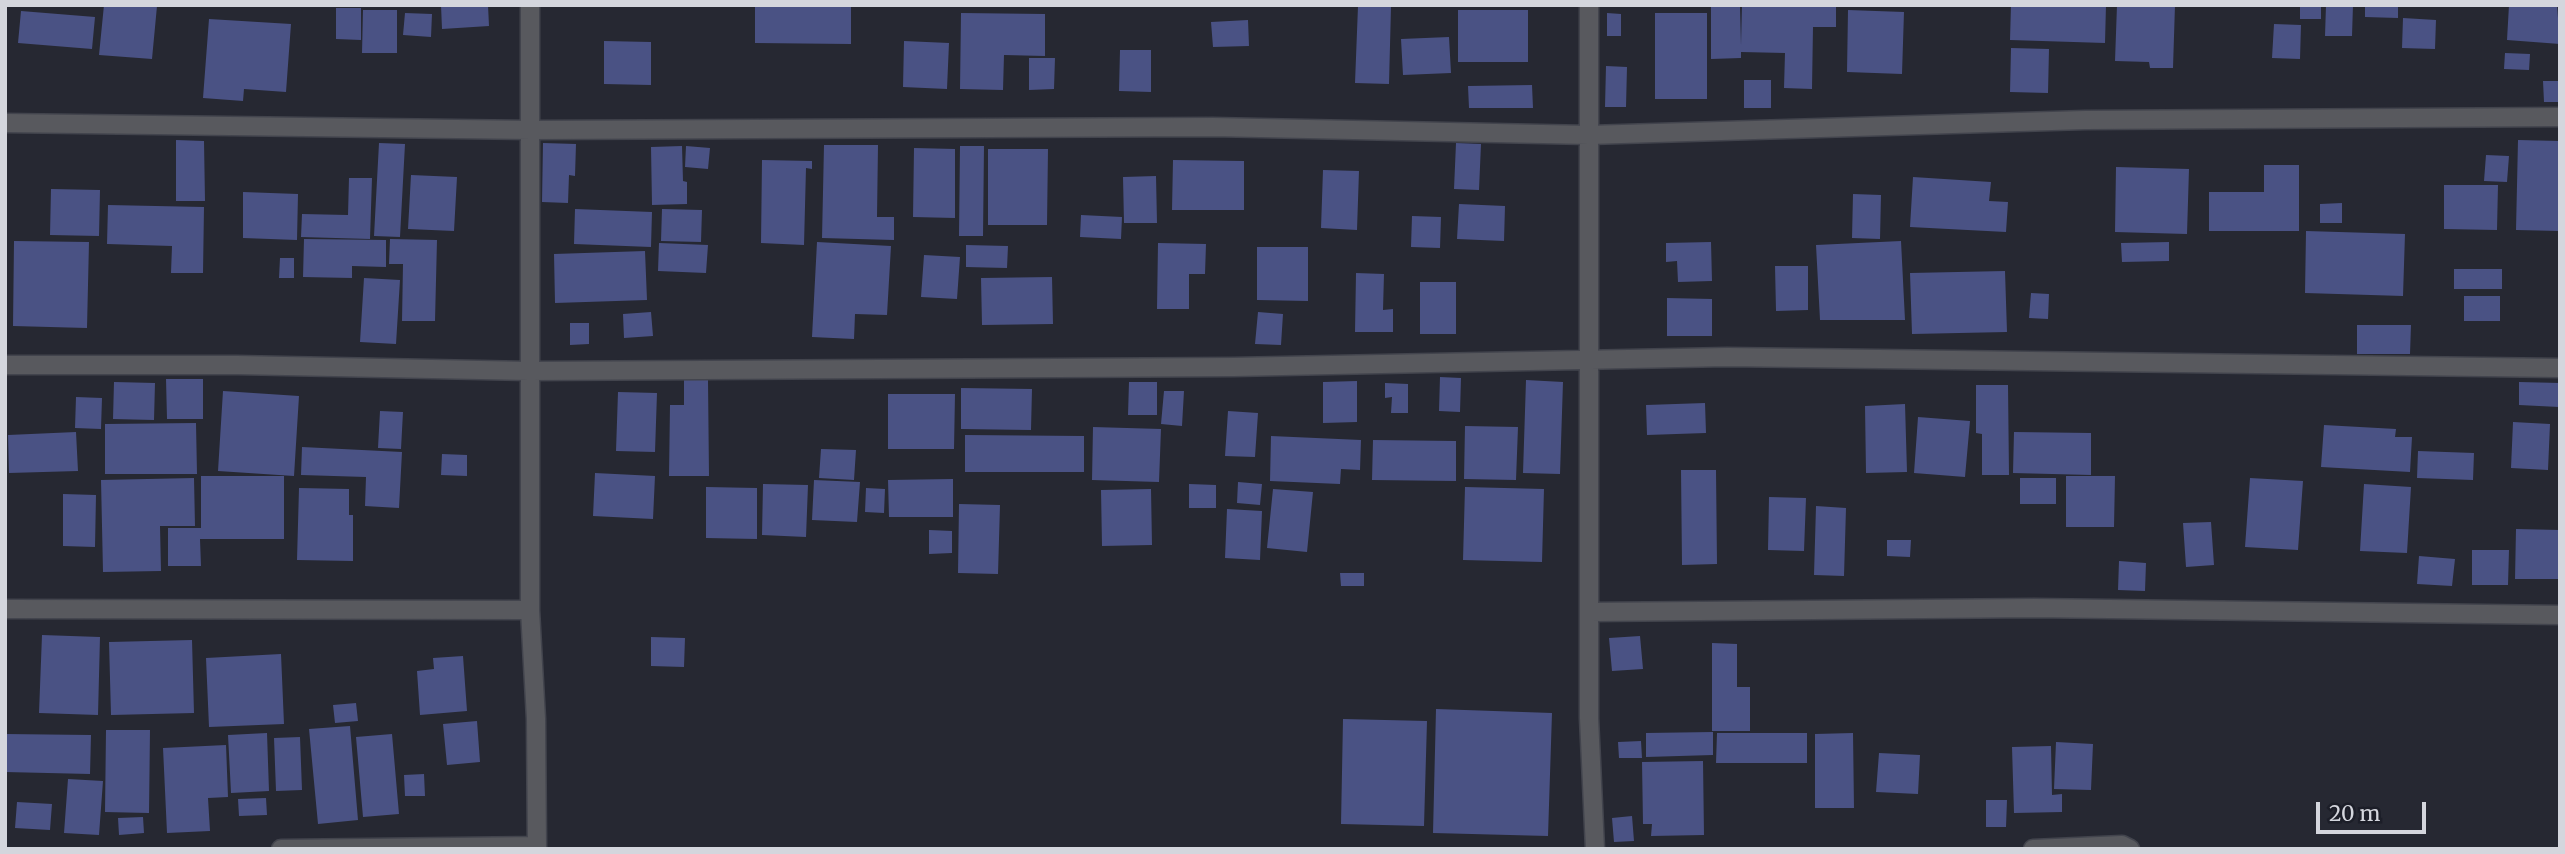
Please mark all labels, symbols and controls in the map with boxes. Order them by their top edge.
scale bar [2320,788,2430,832]
text: 20 m [2329,800,2380,827]

